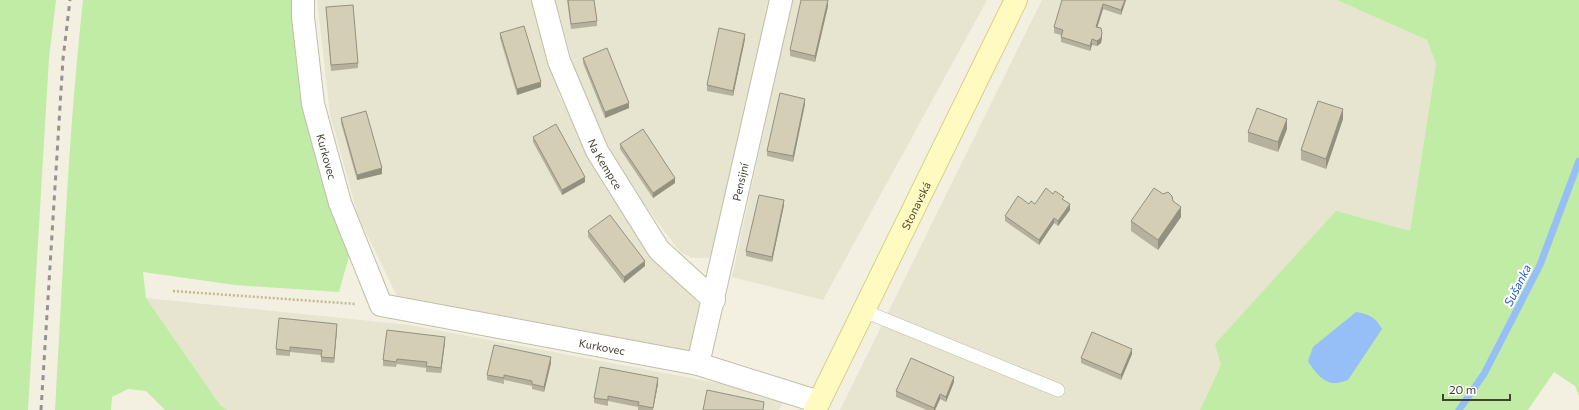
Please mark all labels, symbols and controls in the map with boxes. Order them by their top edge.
street label: Kurkovec [315,132,340,181]
street label: Na Kempce [586,137,626,191]
street label: Pensijní [729,160,750,202]
street label: Stonavská [898,179,933,231]
water label: Sušanka [1501,262,1533,308]
street label: Kurkovec [578,335,626,357]
scale bar [1443,376,1510,402]
text: 20 m [1449,382,1476,396]

